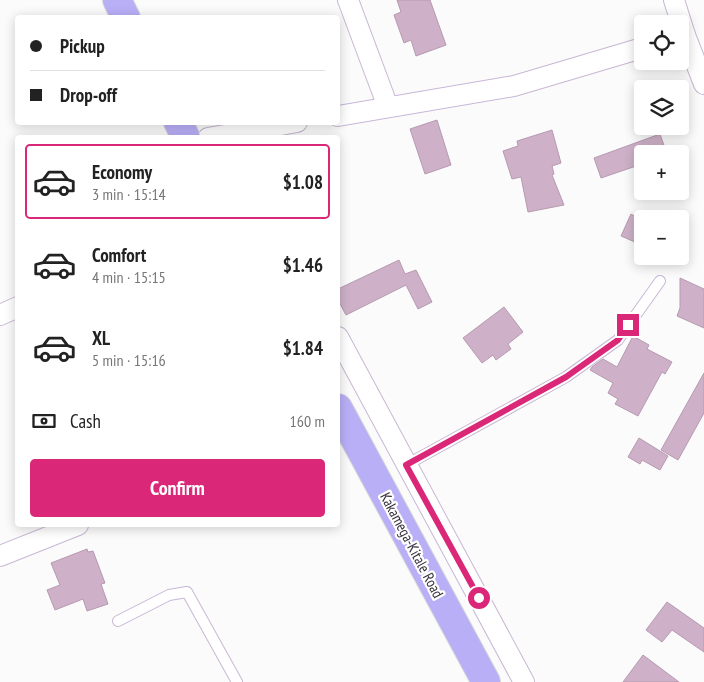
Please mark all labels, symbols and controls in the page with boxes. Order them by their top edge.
map controls [634,15,689,265]
button: locate [634,15,689,70]
text: Pickup [60,34,105,58]
button: layers [634,80,689,135]
text: Drop-off [60,83,117,107]
button: + [634,145,689,200]
icon: car [32,159,77,204]
text: Economy [92,160,152,184]
text: $1.08 [283,170,323,194]
text: 3 min · 15:14 [92,184,166,204]
button: − [634,210,689,265]
icon: car [32,242,77,287]
text: Comfort [92,243,146,267]
text: $1.46 [283,253,323,277]
text: 4 min · 15:15 [92,267,166,287]
route end [617,314,639,336]
icon: car [32,325,77,370]
text: XL [92,326,110,350]
text: $1.84 [283,336,323,360]
text: 5 min · 15:16 [92,350,166,370]
icon: cash [30,407,58,435]
text: Cash [70,409,101,433]
text: 160 m [290,411,325,431]
button: Confirm [30,459,325,517]
street label: Kakamega-Kitale Road [376,489,448,601]
route start [468,587,490,609]

